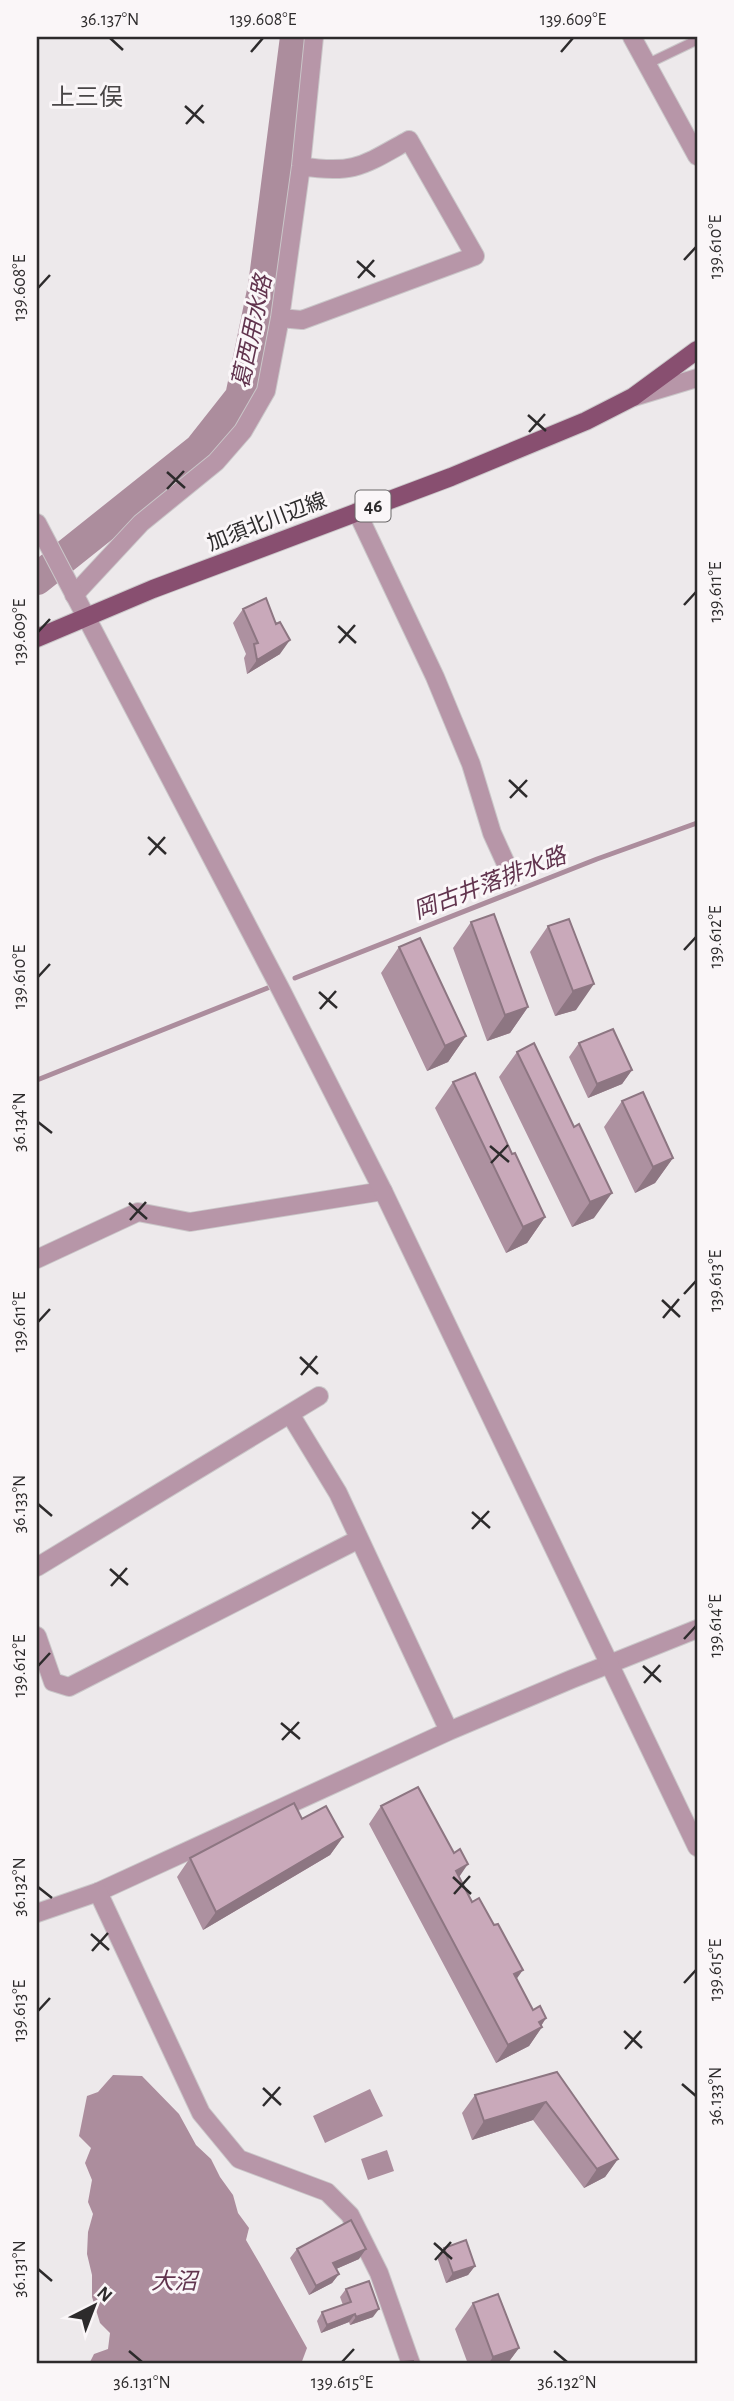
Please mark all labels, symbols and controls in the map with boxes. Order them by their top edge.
text: 36.137°N [81,11,139,29]
text: 139.608°E [230,11,297,29]
text: 139.609°E [540,11,607,29]
district label: 上三俣 [51,84,123,110]
text: 139.610°E [707,215,725,279]
text: 139.608°E [11,254,29,321]
water label: 葛西用水路 [228,271,277,391]
street label: 加須北川辺線 [204,489,330,554]
road number: 46 [356,491,390,522]
text: 139.611°E [707,561,725,622]
text: 139.609°E [11,598,29,665]
water label: 岡古井落排水路 [410,842,571,924]
text: 139.612°E [707,905,725,968]
text: 139.610°E [11,945,29,1009]
text: 36.134°N [11,1092,29,1152]
text: 139.613°E [707,1250,725,1312]
text: 139.611°E [11,1291,29,1352]
text: 36.133°N [11,1475,29,1533]
text: 139.614°E [707,1594,725,1658]
text: 139.612°E [11,1634,29,1697]
text: 36.132°N [11,1857,29,1917]
text: 139.615°E [707,1939,725,2001]
text: 139.613°E [11,1980,29,2042]
text: 36.133°N [707,2067,725,2125]
text: 36.131°N [11,2240,29,2298]
water label: 大沼 [151,2269,200,2294]
north arrow [60,2272,130,2342]
text: N [93,2283,116,2306]
text: 36.131°N [113,2374,171,2392]
text: 139.615°E [311,2374,373,2392]
text: 36.132°N [537,2374,597,2392]

